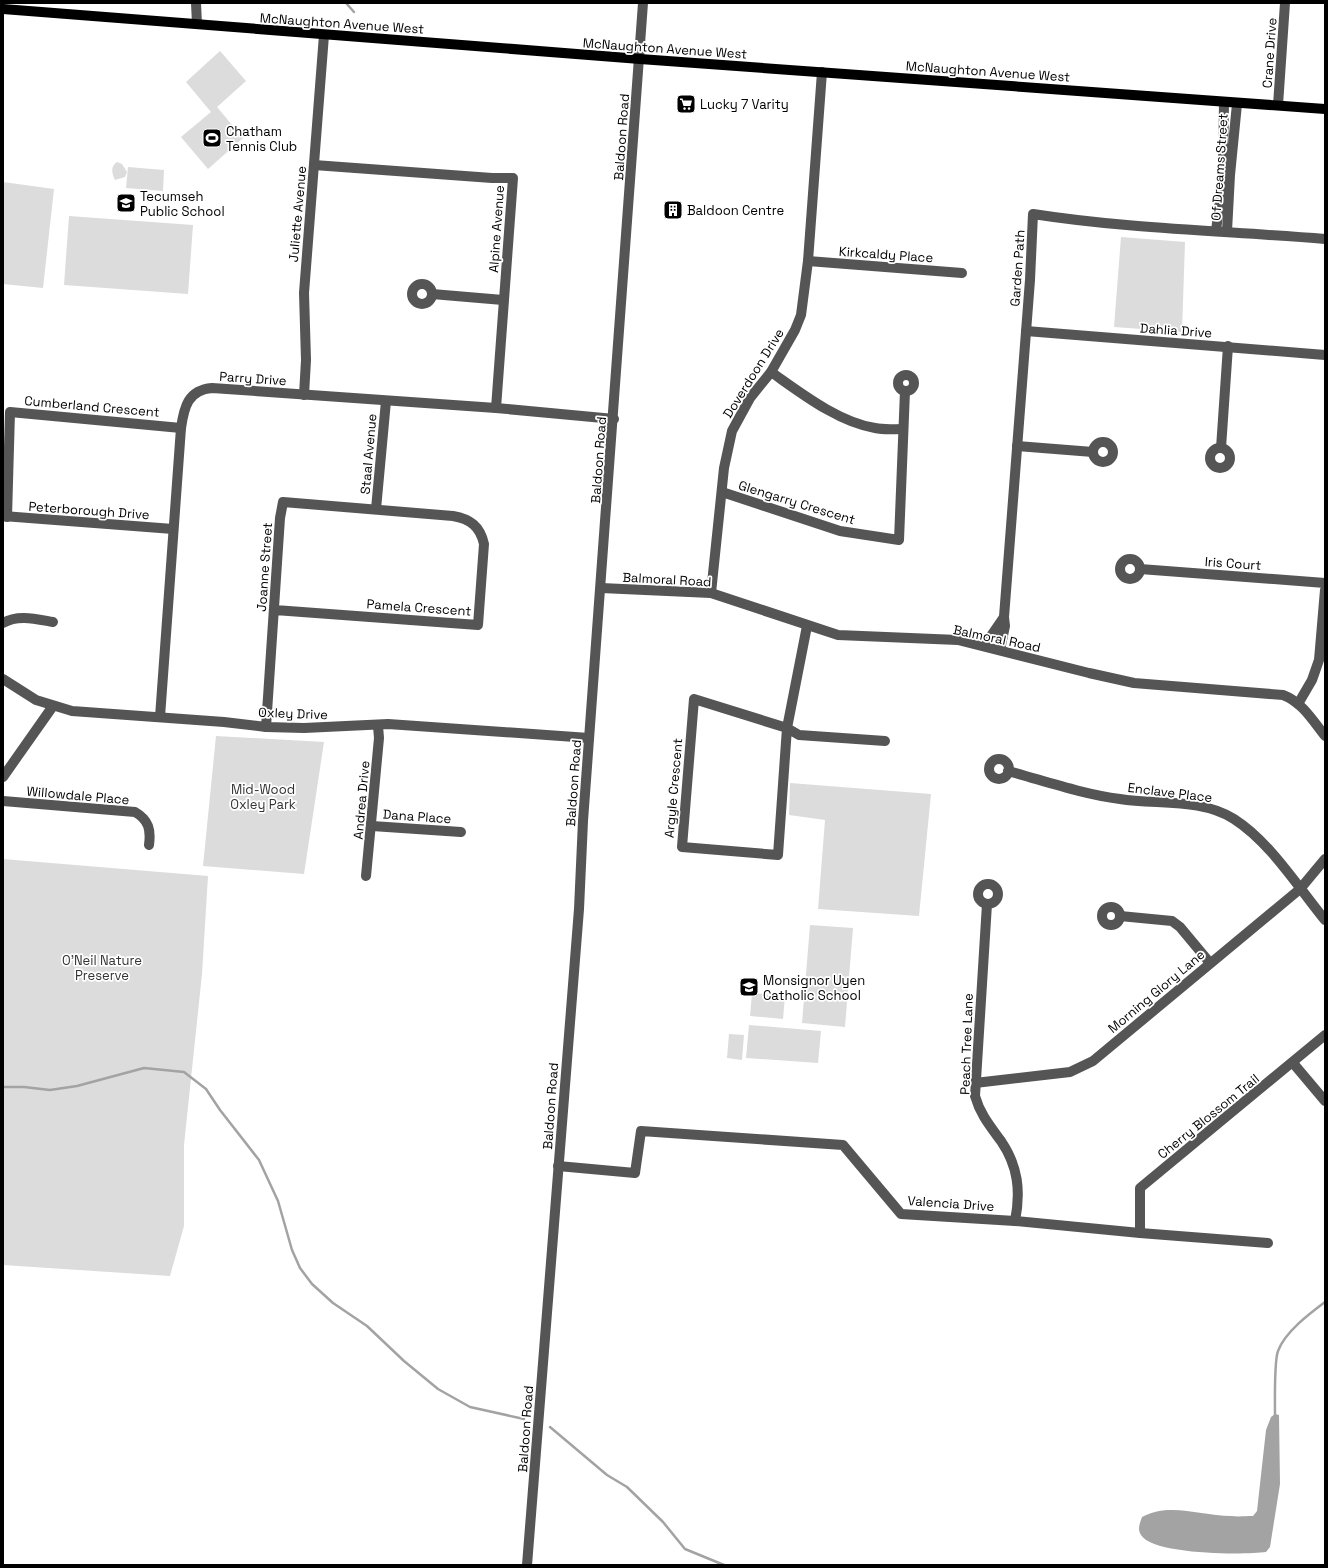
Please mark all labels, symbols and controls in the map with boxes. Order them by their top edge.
street label: McNaughton Avenue West [259,9,425,38]
street label: Crane Drive [1259,17,1280,89]
street label: McNaughton Avenue West [582,34,748,63]
street label: McNaughton Avenue West [905,57,1071,86]
street label: Baldoon Road [610,93,633,181]
supermarket icon: Lucky 7 Varity [675,93,697,115]
place label: Lucky 7 Varity [700,96,789,113]
street label: Of Dreams Street [1207,113,1232,221]
place label: Chatham Tennis Club [226,123,297,155]
sports icon: Chatham Tennis Club [201,127,223,149]
street label: Juliette Avenue [285,165,310,263]
street label: Alpine Avenue [485,185,508,273]
place label: Tecumseh Public School [140,188,225,220]
school or university icon: Tecumseh Public School [115,192,137,214]
building icon: Baldoon Centre [662,199,684,221]
place label: Baldoon Centre [687,202,784,219]
street label: Garden Path [1006,229,1029,307]
street label: Kirkcaldy Place [838,243,934,266]
street label: Dahlia Drive [1139,319,1213,342]
street label: Doverdoon Drive [719,325,788,421]
street label: Parry Drive [219,368,287,389]
street label: Cumberland Crescent [24,392,160,421]
street label: Staal Avenue [356,413,381,495]
street label: Baldoon Road [587,416,610,504]
street label: Glengarry Crescent [736,477,857,528]
street label: Peterborough Drive [28,498,150,523]
street label: Joanne Street [253,522,276,612]
street label: Iris Court [1204,553,1262,574]
street label: Balmoral Road [622,569,712,590]
street label: Pamela Crescent [366,595,472,620]
street label: Balmoral Road [952,621,1042,656]
street label: Oxley Drive [258,704,328,723]
street label: Argyle Crescent [661,737,686,839]
street label: Baldoon Road [562,739,585,827]
street label: Andrea Drive [350,760,373,840]
street label: Enclave Place [1127,779,1213,806]
park label: Mid-Wood Oxley Park [230,781,296,813]
street label: Willowdale Place [26,783,130,808]
street label: Dana Place [382,806,452,827]
street label: Morning Glory Lane [1104,946,1208,1037]
park label: O'Neil Nature Preserve [62,952,142,984]
place label: Monsignor Uyen Catholic School [763,972,865,1004]
school or university icon: Monsignor Uyen Catholic School [738,976,760,998]
street label: Peach Tree Lane [956,993,977,1095]
street label: Baldoon Road [539,1062,562,1150]
street label: Cherry Blossom Trail [1154,1070,1263,1163]
street label: Valencia Drive [907,1192,995,1215]
street label: Baldoon Road [514,1385,537,1473]

